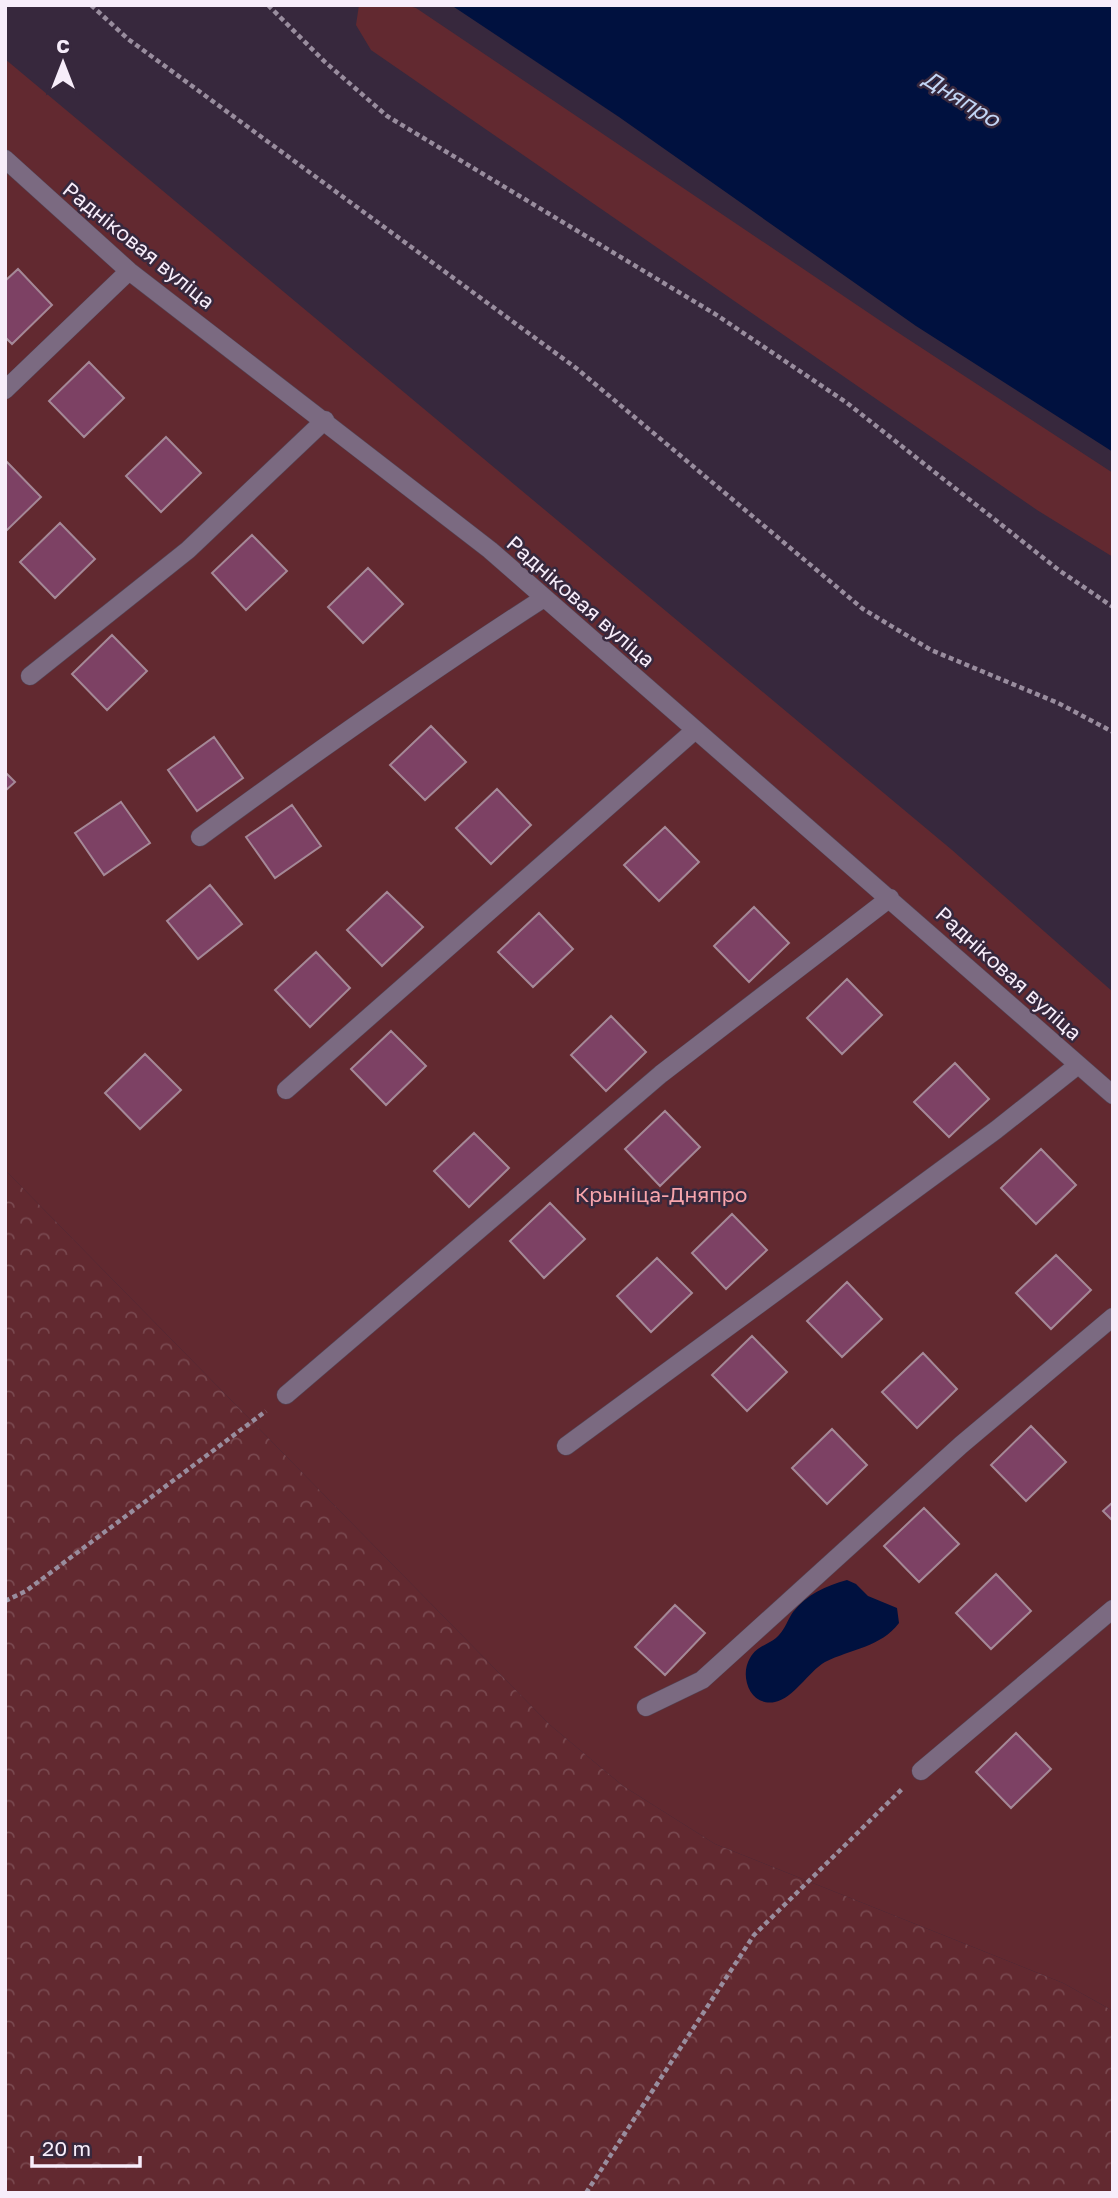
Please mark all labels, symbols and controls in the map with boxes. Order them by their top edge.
north arrow [28,28,98,98]
text: С [56,34,70,57]
water label: Дняпро [917,63,1007,133]
street label: Радніковая вуліца [58,176,220,314]
street label: Радніковая вуліца [502,530,660,672]
street label: Радніковая вуліца [931,901,1087,1045]
park label: Крыніца-Дняпро [575,1181,747,1207]
scale bar [32,2124,140,2168]
text: 20 m [42,2135,91,2161]

